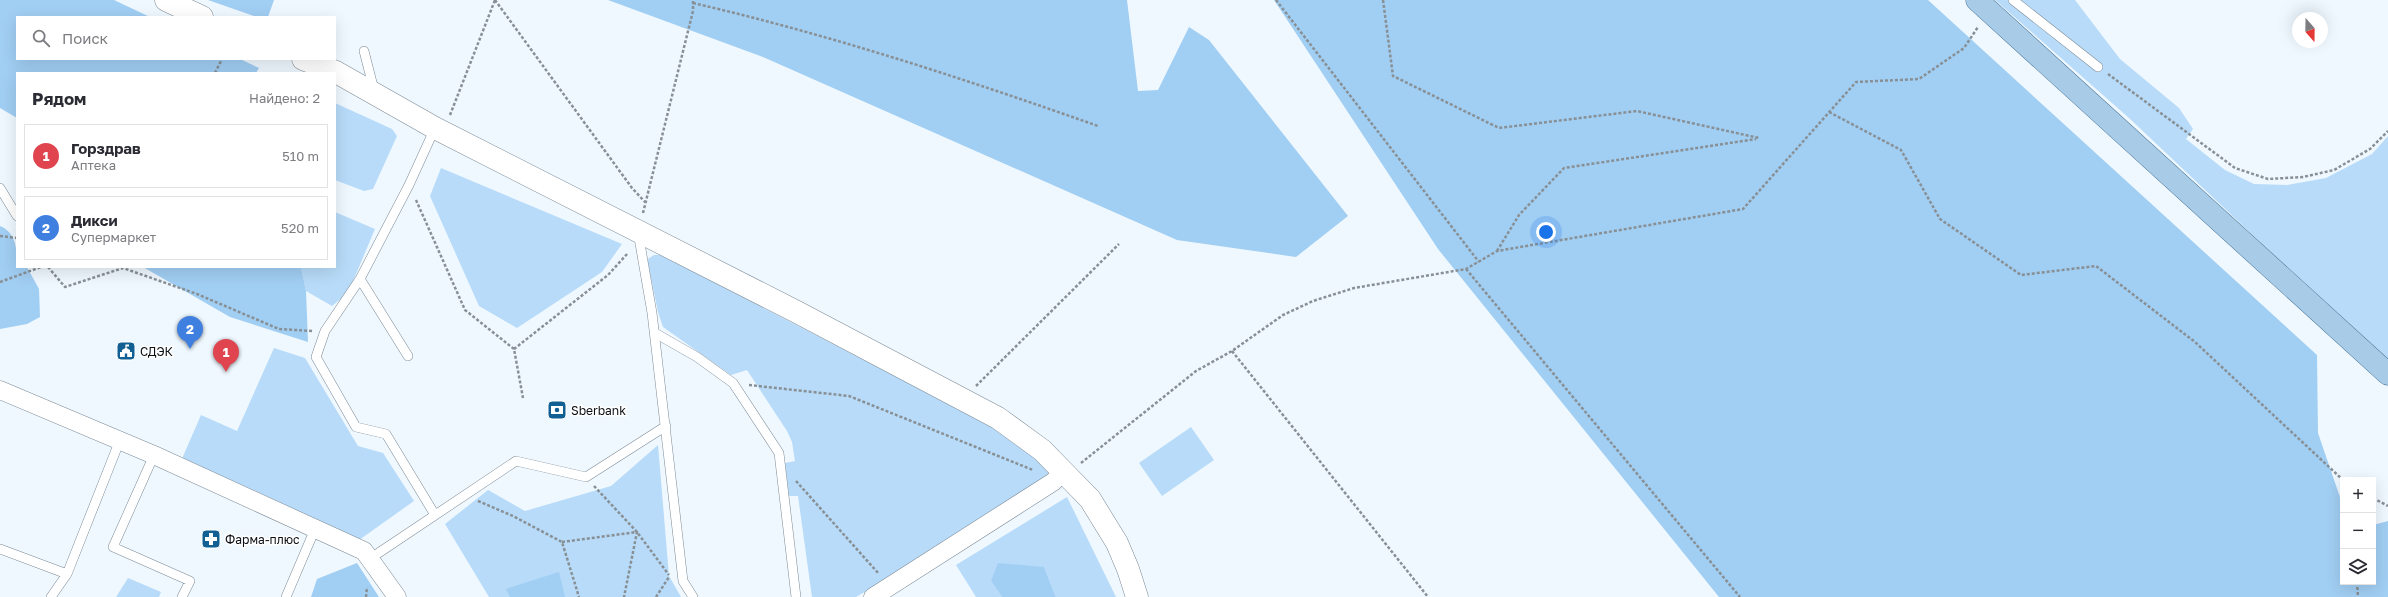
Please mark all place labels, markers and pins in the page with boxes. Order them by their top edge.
pin: 2 [177,316,203,349]
pin: 1 [213,339,239,372]
public building icon: СДЭК [115,340,137,362]
place label: СДЭК [140,344,174,359]
bank icon: Sberbank [546,399,568,421]
place label: Sberbank [571,403,626,418]
pharmacy icon: Фарма-плюс [200,528,222,550]
place label: Фарма-плюс [225,532,300,547]

